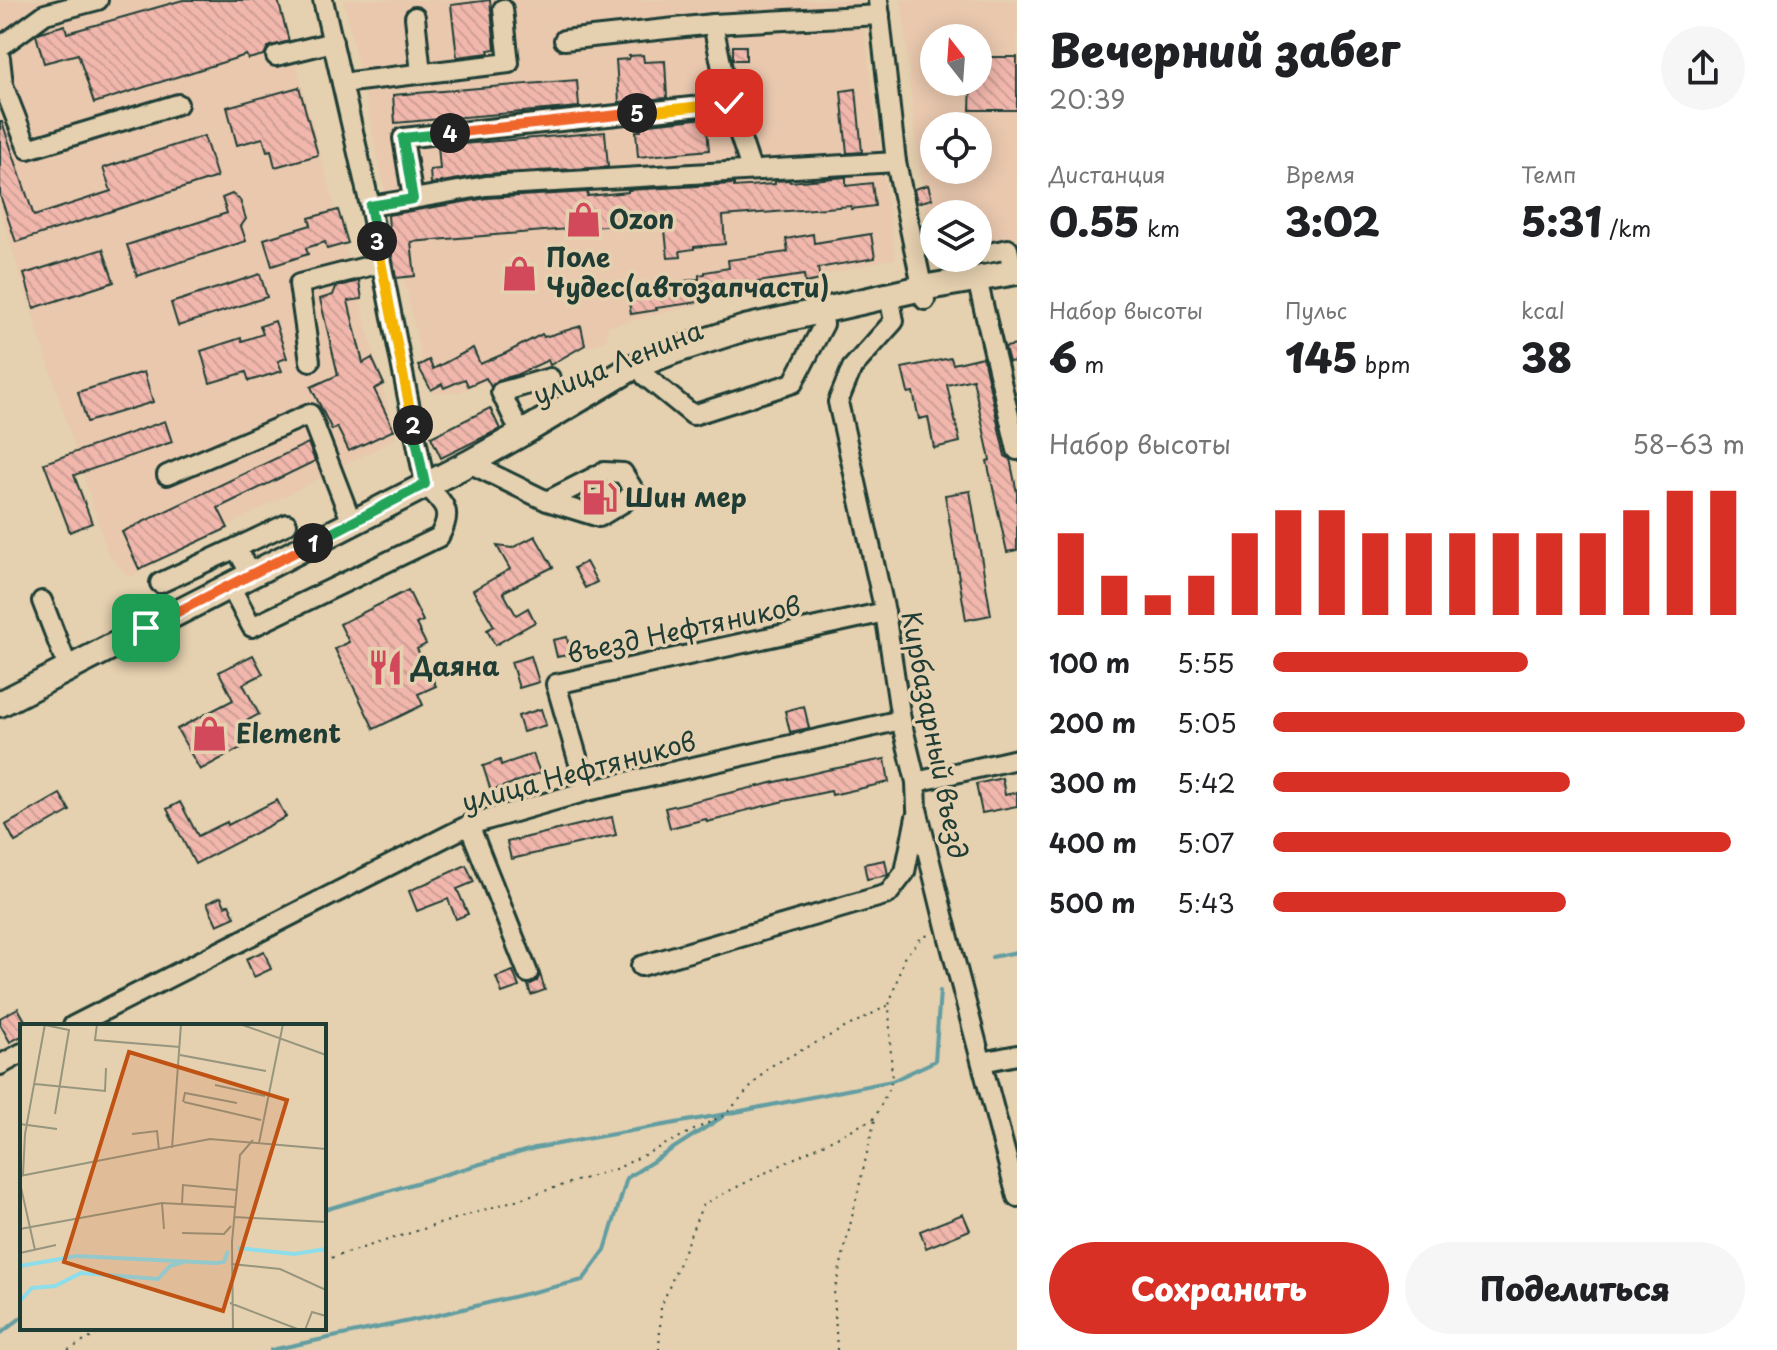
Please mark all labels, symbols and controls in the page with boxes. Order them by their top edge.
text: Вечерний забег [1049,16,1400,82]
north arrow [920,24,992,96]
map controls [920,24,992,272]
button: share [1661,26,1745,110]
pin [695,69,763,137]
text: 20:39 [1049,79,1125,118]
icon: check [707,81,751,125]
pin: 5 [617,93,657,133]
text: 5 [630,96,644,129]
button: locate [920,112,992,184]
pin: 4 [430,113,470,153]
text: 4 [443,116,457,149]
text: Дистанция [1049,157,1166,190]
text: Время [1285,157,1355,190]
text: Темп [1521,157,1577,190]
text: 0.55 [1049,190,1140,251]
text: 3:02 [1285,190,1380,251]
text: 5:31 [1521,190,1602,251]
place label: Ozon [609,199,674,238]
button: layers [920,200,992,272]
shop icon: Ozon [564,201,602,239]
text: km [1140,211,1180,244]
text: /km [1602,211,1651,244]
pin: 3 [357,221,397,261]
text: 3 [370,224,384,257]
place label: Поле Чудес(автозапчасти) [546,237,830,306]
shop icon: Поле Чудес(автозапчасти) [501,254,539,292]
text: Набор высоты [1049,293,1203,326]
text: Пульс [1285,293,1347,326]
text: kcal [1521,293,1565,326]
street label: улица Ленина [526,309,709,413]
text: 6 [1049,326,1077,387]
text: 145 [1285,326,1358,387]
text: 38 [1521,326,1572,387]
text: m [1077,347,1104,380]
text: bpm [1358,347,1411,380]
pin: 2 [393,405,433,445]
text: 2 [405,408,421,441]
text: Набор высоты [1049,424,1231,463]
text: 58–63 m [1632,424,1745,463]
place label: Шин мер [625,477,747,516]
fuel station icon: Шин мер [580,479,618,517]
pin: 1 [293,523,333,563]
text: 1 [308,526,318,559]
street label: въезд Нефтяников [563,585,804,672]
pin [112,594,180,662]
icon: arrive [124,606,168,650]
street label: Кирбазарный въезд [892,607,979,862]
text: 100 m [1049,643,1130,682]
text: 5:55 [1177,643,1235,682]
place label: Даяна [410,646,500,685]
restaurant icon: Даяна [366,648,404,686]
text: 200 m [1049,703,1136,742]
text: 5:05 [1177,703,1237,742]
place label: Element [236,713,341,752]
shop icon: Element [191,715,229,753]
street label: улица Нефтяников [457,720,700,821]
text: 300 m [1049,763,1137,802]
text: 5:42 [1177,763,1236,802]
text: 400 m [1049,823,1137,862]
text: 5:07 [1177,823,1234,862]
text: 500 m [1049,883,1135,922]
text: 5:43 [1177,883,1235,922]
inset map [20,1024,326,1330]
button: Сохранить [1049,1242,1389,1334]
button: Поделиться [1405,1242,1745,1334]

